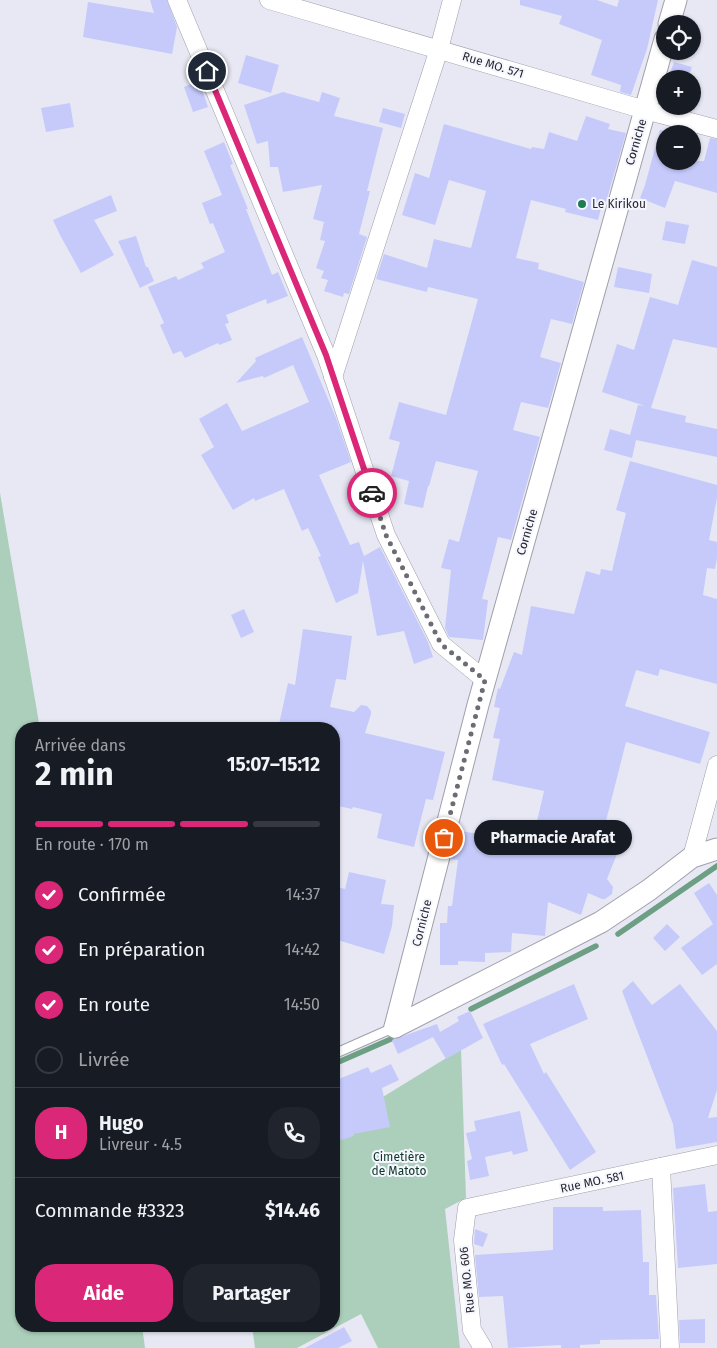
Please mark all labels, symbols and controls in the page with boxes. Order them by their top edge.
map controls [656,15,701,170]
button: locate [656,15,701,60]
street label: Rue MO. 571 [461,49,525,81]
pin [186,50,228,92]
icon: home [193,57,221,85]
button: + [656,70,701,115]
street label: Corniche [623,117,649,167]
button: − [656,125,701,170]
place label: Le Kirikou [592,197,646,211]
marker: Le Kirikou [576,198,588,210]
courier [347,468,397,518]
icon: car [358,479,386,507]
street label: Corniche [514,507,540,557]
text: Arrivée dans [35,736,126,755]
text: 15:07–15:12 [227,753,320,776]
text: 2 min [35,755,114,793]
pin [423,817,465,859]
callout: Pharmacie Arafat [474,820,632,856]
icon: bag [430,824,458,852]
text: Pharmacie Arafat [490,828,616,847]
text: En route · 170 m [35,835,149,854]
icon: check [35,881,63,909]
text: Confirmée [78,883,166,906]
text: 14:37 [286,885,320,904]
street label: Corniche [409,898,435,948]
icon: check [35,936,63,964]
text: En préparation [78,938,205,961]
text: 14:42 [285,940,320,959]
icon: check [35,991,63,1019]
text: En route [78,993,150,1016]
text: 14:50 [284,995,320,1014]
text: Livrée [78,1048,130,1071]
button: phone [268,1107,320,1159]
text: Hugo [99,1112,144,1135]
text: H [55,1121,67,1144]
text: Livreur · 4.5 [99,1135,182,1154]
park label: Cimetière de Matoto [371,1150,427,1178]
street label: Rue MO. 581 [559,1168,625,1196]
text: Commande #3323 [35,1199,184,1222]
text: $14.46 [265,1199,320,1222]
street label: Rue MO. 606 [457,1246,477,1314]
button: Aide [35,1264,173,1322]
button: Partager [183,1264,320,1322]

